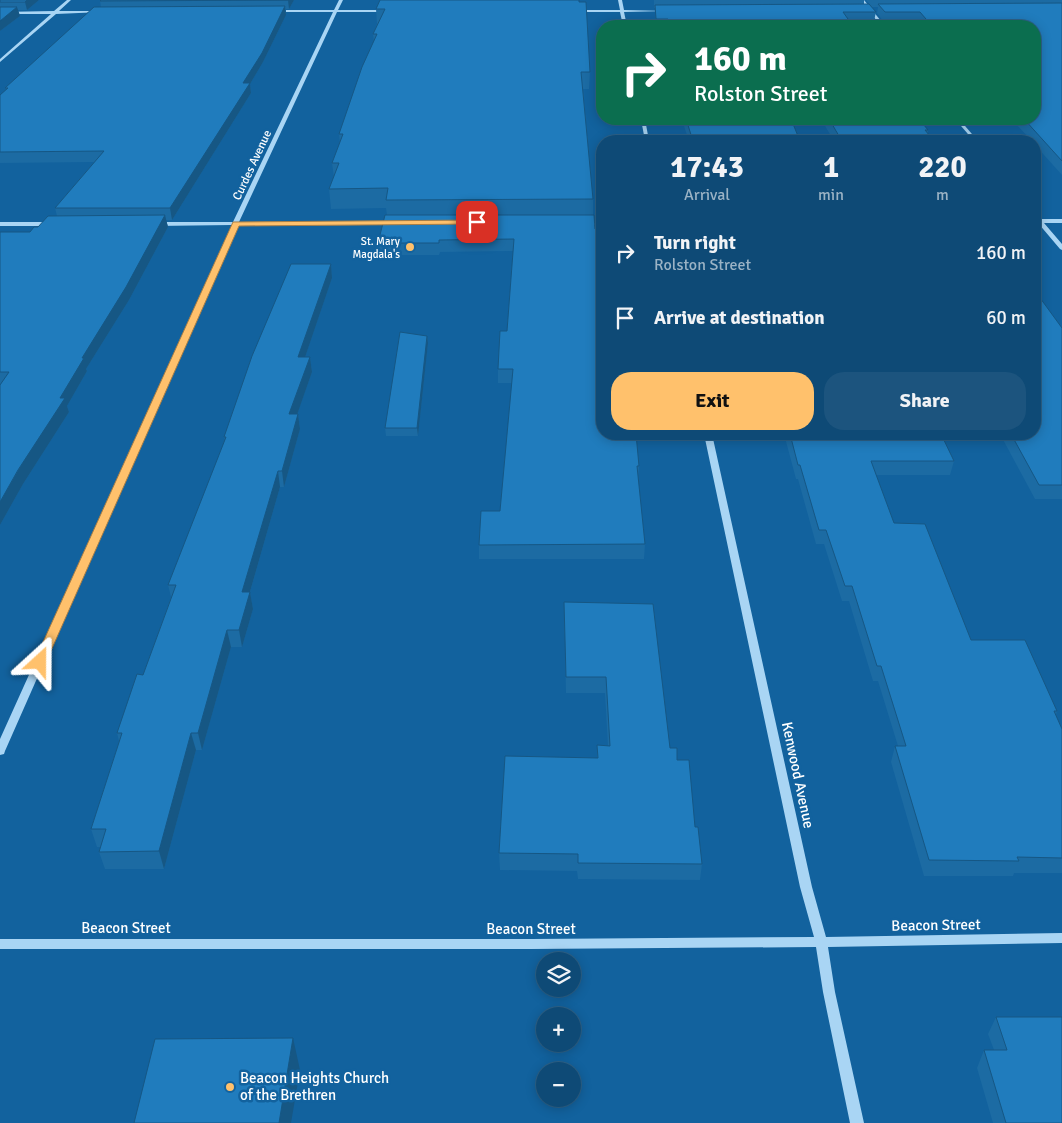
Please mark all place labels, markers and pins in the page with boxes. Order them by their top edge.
pin [456,201,498,243]
place label: St. Mary Magdala's [352,235,401,261]
marker: St. Mary Magdala's [404,241,416,253]
place label: Beacon Heights Church of the Brethren [240,1069,389,1104]
marker: Beacon Heights Church of the Brethren [224,1081,236,1093]

